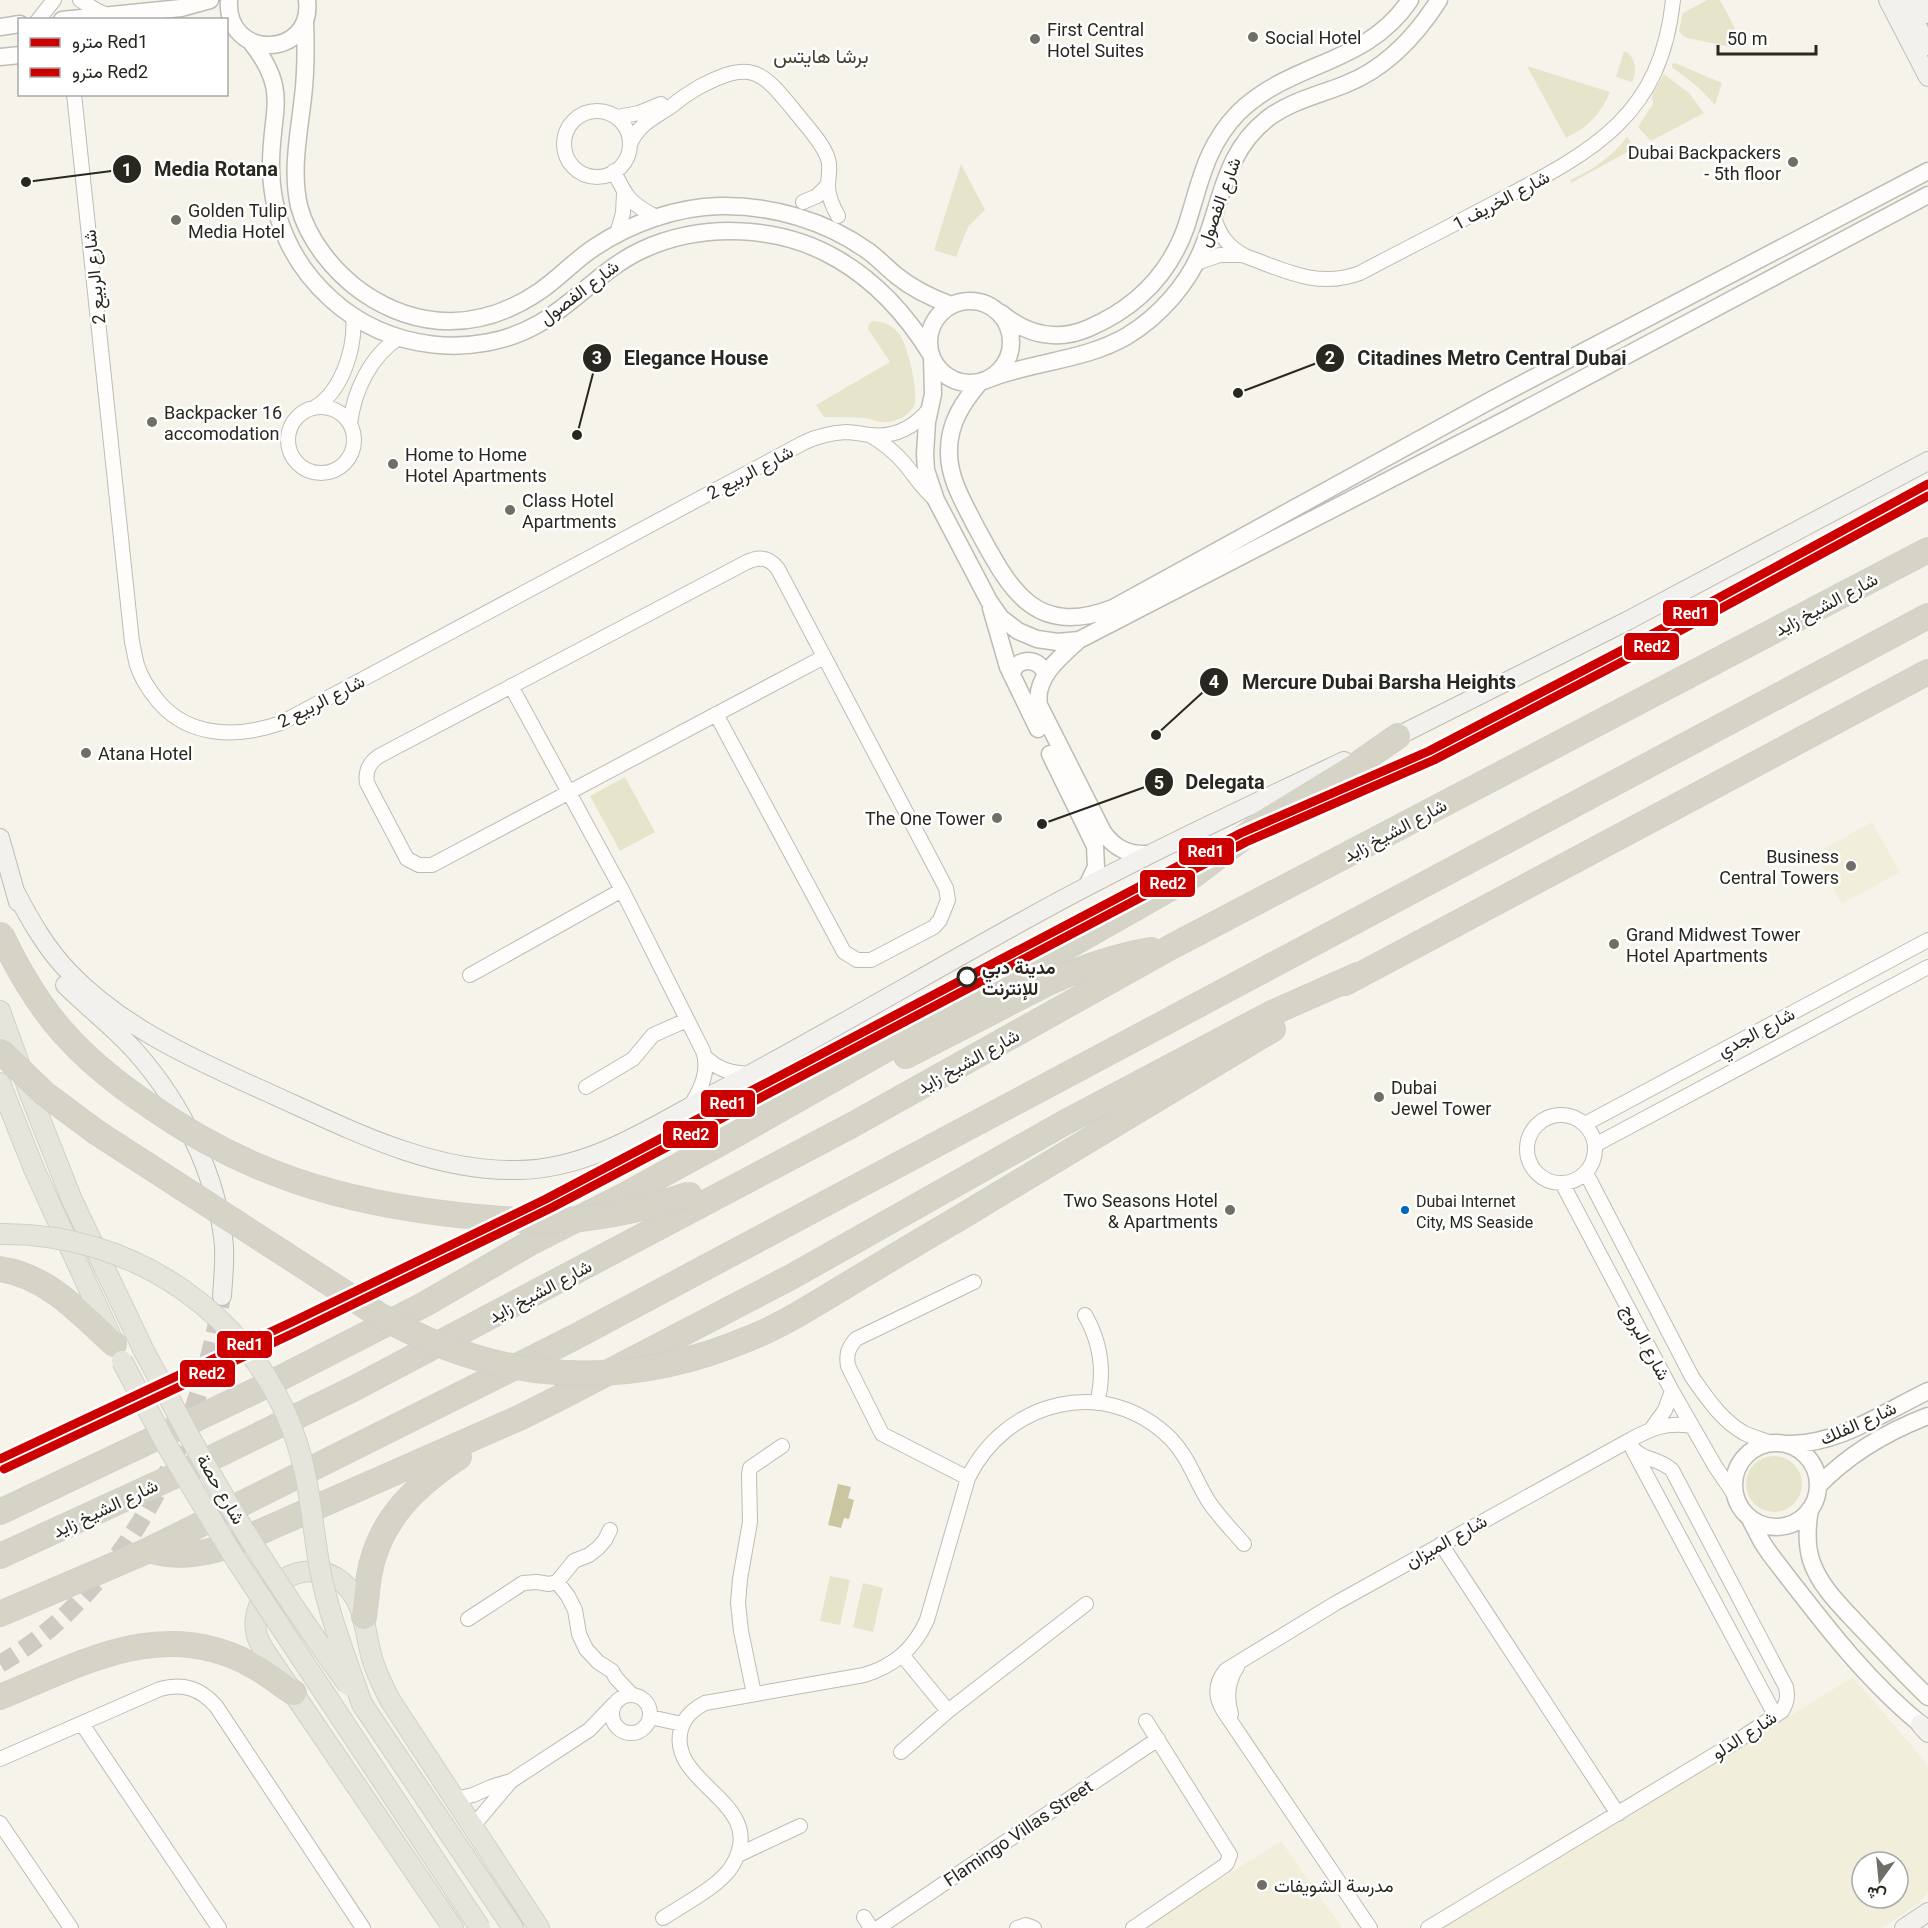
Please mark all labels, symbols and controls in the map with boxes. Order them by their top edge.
legend [18,18,228,96]
scale bar [1718,18,1816,56]
place label: First Central Hotel Suites [1047,19,1144,61]
place label: Social Hotel [1265,27,1361,48]
text: 50 m [1727,28,1767,49]
marker: Social Hotel [1246,30,1260,44]
text: مترو Red1 [72,31,148,53]
marker: First Central Hotel Suites [1028,32,1042,46]
district label: برشا هايتس [773,44,869,69]
text: مترو Red2 [72,61,148,83]
place label: Dubai Backpackers - 5th floor [1628,142,1781,184]
callout: Media Rotana [112,150,290,188]
street label: شارع الفصول [1193,154,1247,250]
marker: Dubai Backpackers - 5th floor [1786,155,1800,169]
text: Media Rotana [154,157,278,181]
text: 1 [122,159,132,180]
street label: شارع الخريف 1 [1449,166,1554,236]
place label: Golden Tulip Media Hotel [188,200,287,242]
marker: Golden Tulip Media Hotel [169,213,183,227]
street label: شارع الربيع 2 [79,229,111,325]
street label: شارع الفصول [535,255,624,330]
callout: Elegance House [582,339,781,377]
callout: Citadines Metro Central Dubai [1315,339,1638,377]
text: Elegance House [624,346,768,370]
text: Citadines Metro Central Dubai [1357,346,1627,370]
text: 3 [592,347,602,368]
text: 2 [1325,347,1335,368]
place label: Backpacker 16 accomodation [164,402,282,444]
marker: Backpacker 16 accomodation [145,415,159,429]
street label: شارع الربيع 2 [703,440,798,505]
place label: Home to Home Hotel Apartments [405,444,547,486]
marker: Home to Home Hotel Apartments [386,457,400,471]
place label: Class Hotel Apartments [522,490,617,532]
marker: Class Hotel Apartments [503,503,517,517]
street label: شارع الشيخ زايد [1771,568,1882,642]
line badge: Red1 [1662,599,1719,627]
text: Red1 [1672,604,1710,623]
line badge: Red2 [1623,632,1680,661]
text: Red2 [1633,637,1671,656]
callout: Mercure Dubai Barsha Heights [1199,663,1528,701]
street label: شارع الربيع 2 [274,670,369,734]
text: Mercure Dubai Barsha Heights [1242,670,1516,694]
text: 4 [1209,671,1219,692]
place label: Atana Hotel [98,743,192,764]
marker: Atana Hotel [79,746,93,760]
callout: Delegata [1144,763,1277,801]
text: Delegata [1185,770,1265,794]
text: 5 [1154,772,1164,793]
street label: شارع الشيخ زايد [1340,794,1451,868]
place label: The One Tower [865,808,985,829]
marker: The One Tower [990,811,1004,825]
line badge: Red1 [1178,837,1235,866]
text: Red1 [1187,842,1225,861]
place label: Business Central Towers [1719,846,1839,888]
marker: Business Central Towers [1844,859,1858,873]
line badge: Red2 [1139,869,1196,898]
text: Red2 [1149,874,1187,893]
place label: Grand Midwest Tower Hotel Apartments [1626,924,1800,966]
marker: Grand Midwest Tower Hotel Apartments [1607,937,1621,951]
place label: مدينة دبي للإنترنت [982,957,1056,1001]
marker: مدينة دبي للإنترنت [957,967,977,987]
street label: شارع الجدي [1714,1003,1801,1066]
street label: شارع الشيخ زايد [913,1024,1024,1100]
place label: Dubai Jewel Tower [1391,1077,1491,1119]
line badge: Red1 [700,1089,756,1118]
marker: Dubai Jewel Tower [1372,1090,1386,1104]
text: Red1 [709,1094,747,1113]
line badge: Red2 [662,1120,719,1149]
text: Red2 [672,1125,710,1144]
place label: Two Seasons Hotel & Apartments [1063,1190,1218,1232]
place label: Dubai Internet City, MS Seaside [1416,1192,1533,1232]
marker: Two Seasons Hotel & Apartments [1223,1203,1237,1217]
marker: Dubai Internet City, MS Seaside [1399,1204,1411,1216]
street label: شارع الشيخ زايد [485,1255,596,1329]
street label: شارع البروج [1615,1300,1675,1385]
line badge: Red1 [216,1330,273,1359]
text: Red1 [226,1335,264,1354]
line badge: Red2 [179,1359,236,1388]
text: Red2 [188,1364,226,1383]
street label: شارع الفلك [1817,1397,1900,1451]
street label: شارع حصة [191,1450,249,1529]
street label: شارع الشيخ زايد [49,1474,162,1543]
street label: شارع الميزان [1402,1510,1491,1574]
street label: شارع الدلو [1708,1706,1781,1765]
street label: Flamingo Villas Street [940,1775,1096,1891]
north arrow [1850,1850,1910,1910]
place label: مدرسة الشويفات [1274,1875,1394,1897]
marker: مدرسة الشويفات [1255,1878,1269,1892]
text: ش [1864,1882,1888,1906]

